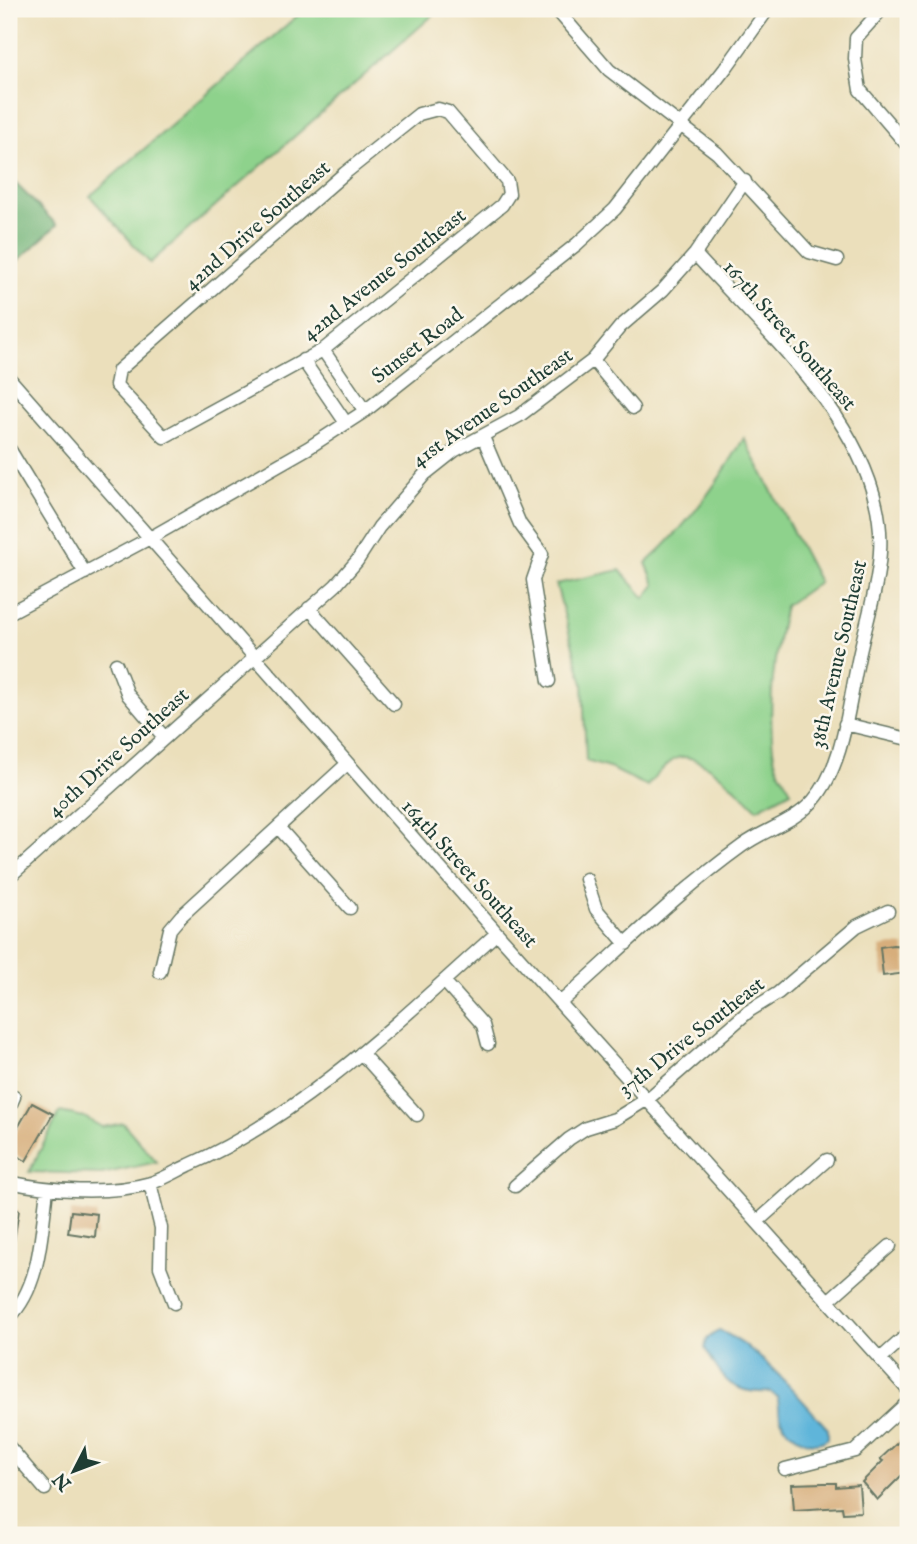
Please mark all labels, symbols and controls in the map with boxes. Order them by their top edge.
street label: 42nd Drive Southeast [179,155,337,297]
street label: 42nd Avenue Southeast [298,203,472,348]
street label: 167th Street Southeast [716,255,862,417]
street label: Sunset Road [367,301,470,390]
street label: 41st Avenue Southeast [407,343,579,474]
street label: 38th Avenue Southeast [805,558,874,751]
street label: 40th Drive Southeast [42,682,196,824]
street label: 164th Street Southeast [395,794,543,954]
street label: 37th Drive Southeast [613,972,771,1103]
north arrow [38,1436,108,1506]
text: N [48,1466,78,1496]

